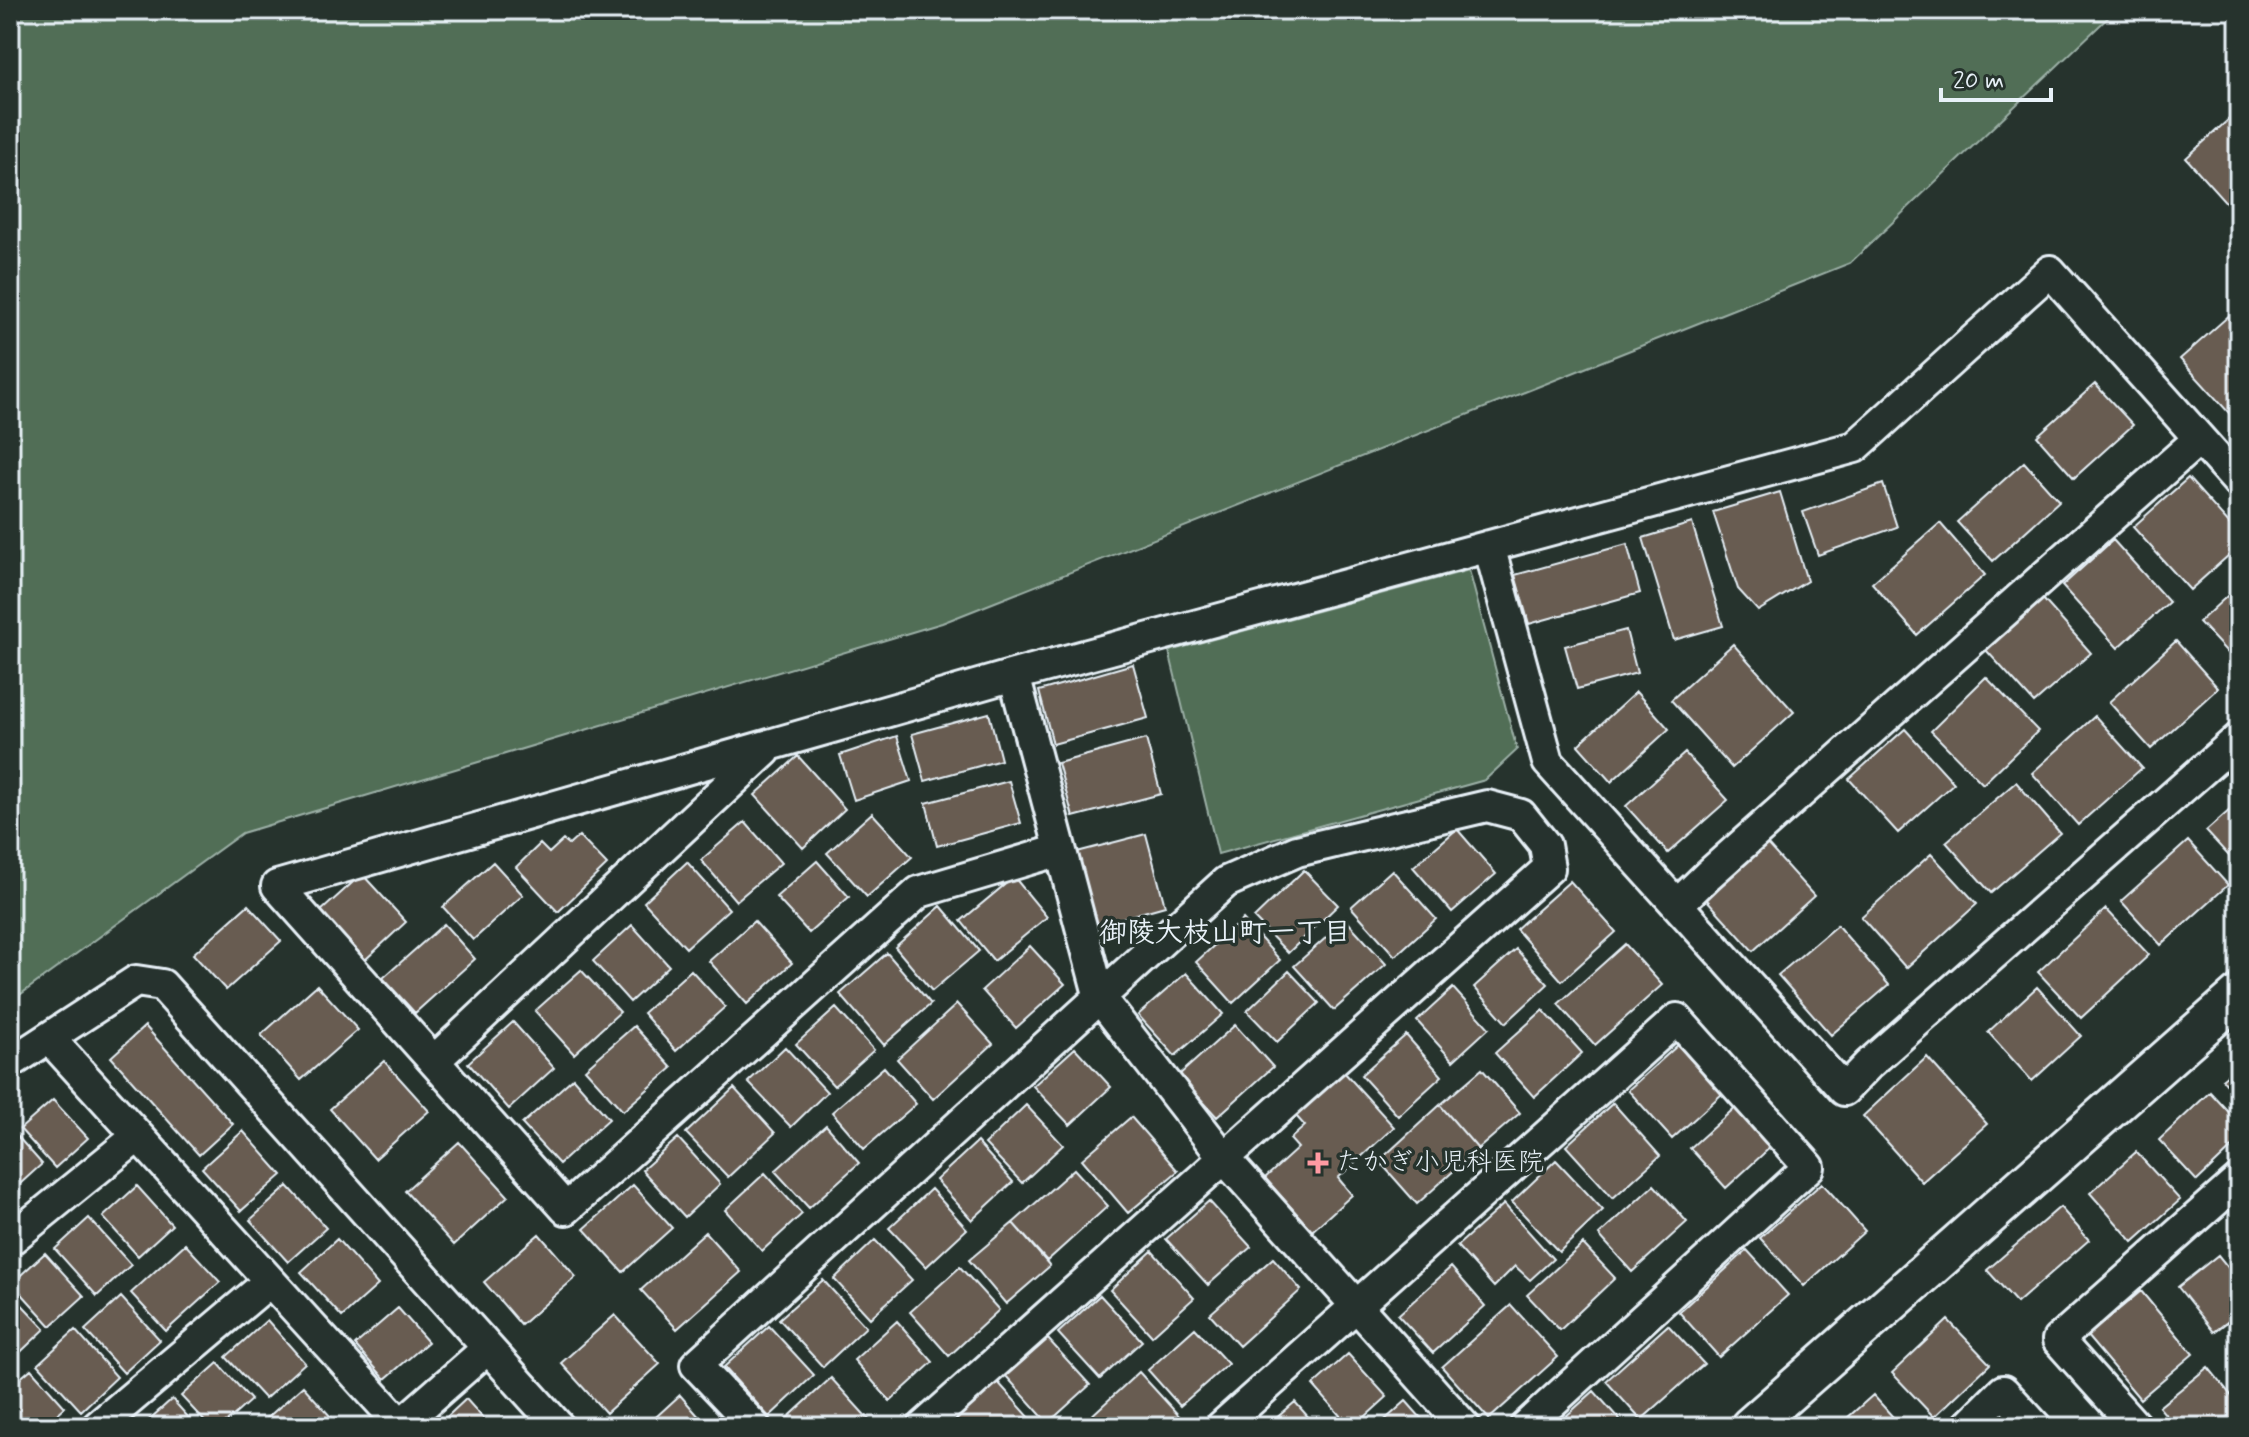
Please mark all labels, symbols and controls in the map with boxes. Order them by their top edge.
scale bar [1941,52,2051,102]
text: 20 m [1953,66,2004,97]
district label: 御陵大枝山町一丁目 [1099,915,1351,952]
place label: たかぎ小児科医院 [1336,1146,1544,1180]
marker: たかぎ小児科医院 [1307,1152,1329,1174]

